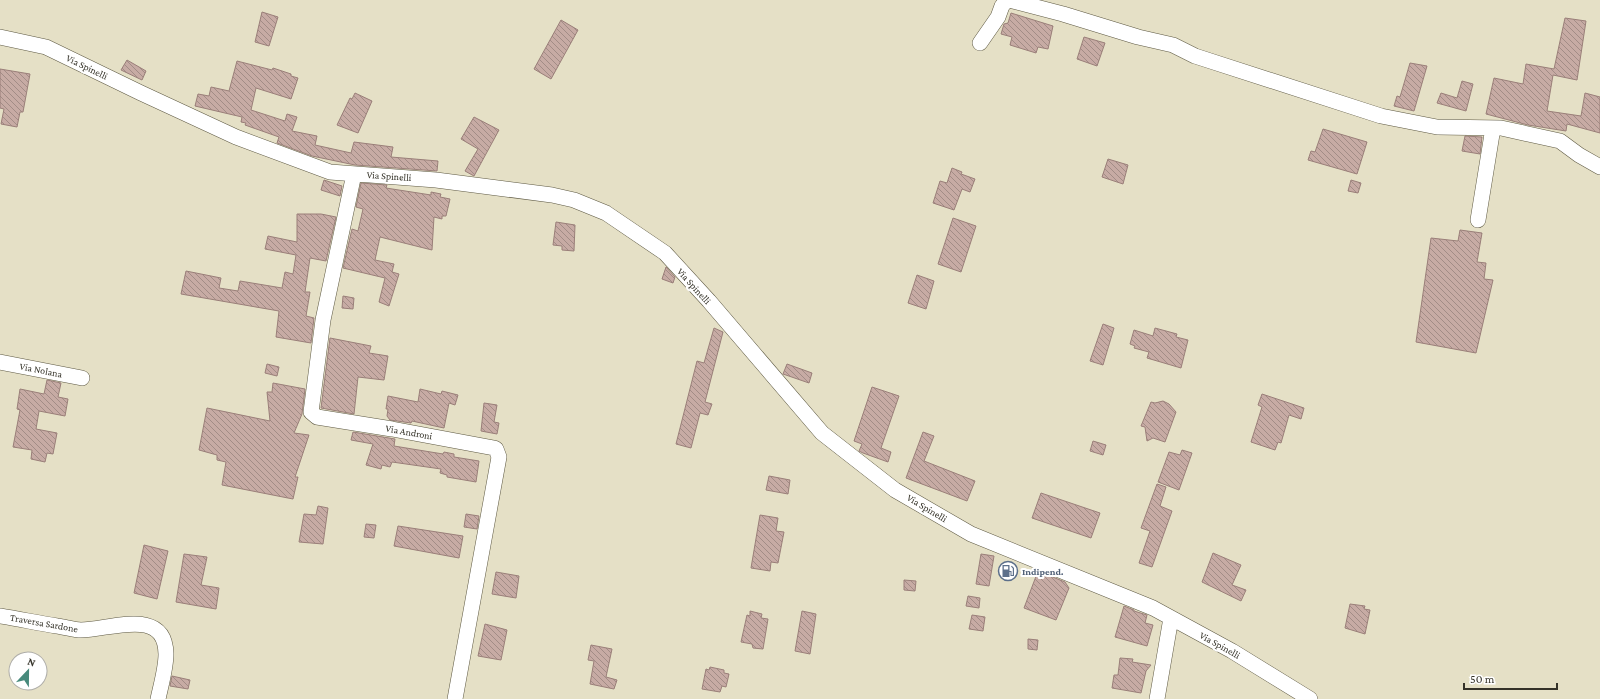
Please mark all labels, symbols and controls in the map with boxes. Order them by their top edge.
street label: Via Spinelli [64,52,110,82]
street label: Via Spinelli [366,169,412,183]
street label: Via Spinelli [675,266,713,307]
street label: Via Nolana [19,360,64,380]
street label: Via Androni [385,422,434,442]
street label: Via Spinelli [905,492,949,524]
fuel station icon: Indipend. [997,560,1019,582]
place label: Indipend. [1022,566,1064,577]
street label: Traversa Sardone [9,612,79,634]
street label: Via Spinelli [1198,629,1243,661]
north arrow [8,651,48,691]
text: N [26,655,38,669]
scale bar [1464,665,1557,691]
text: 50 m [1470,672,1495,686]

